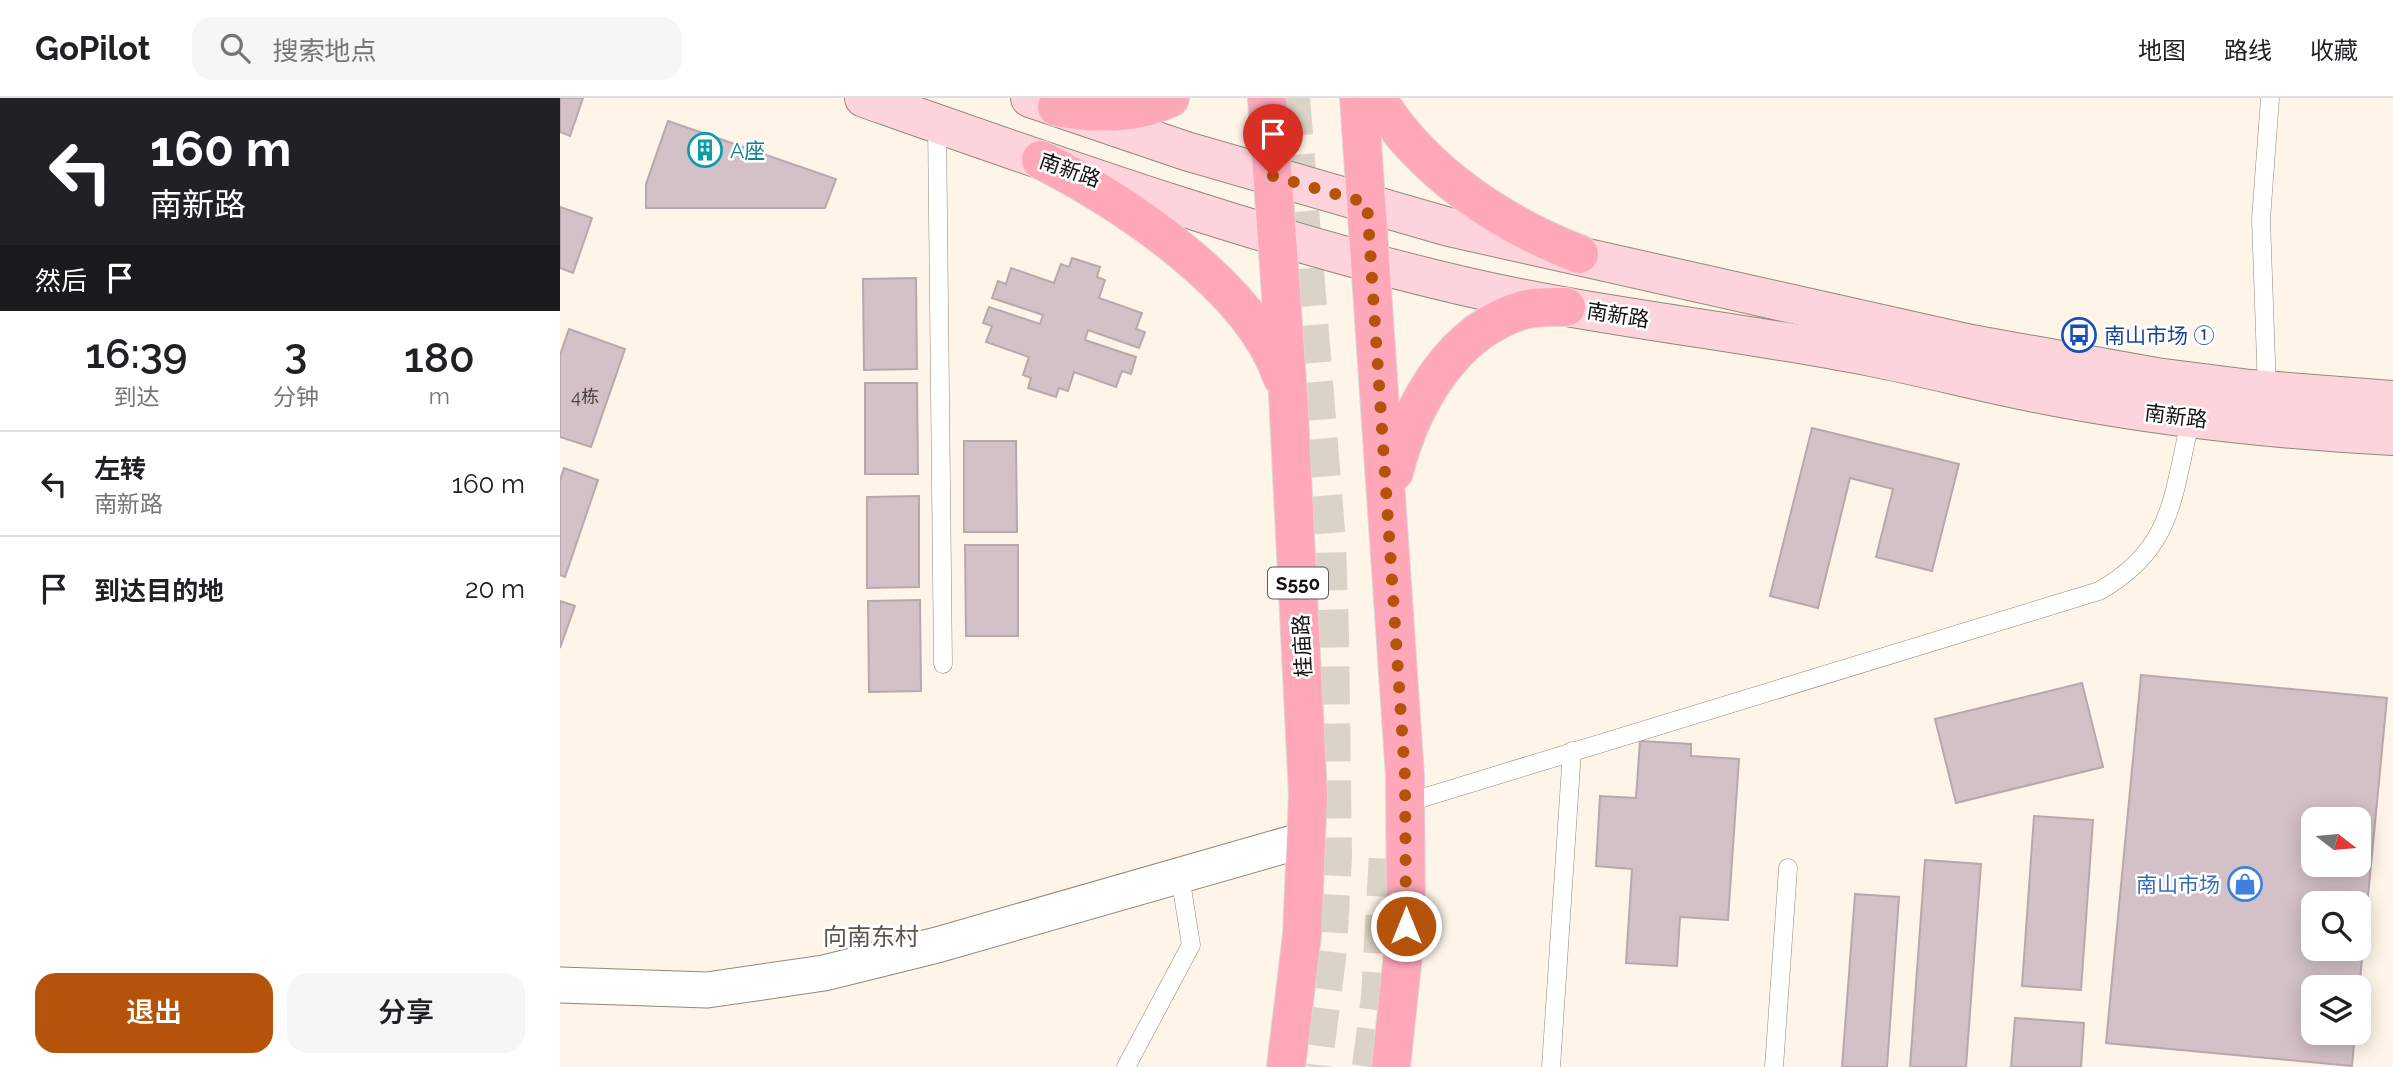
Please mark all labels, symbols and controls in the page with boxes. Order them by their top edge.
search box [192,17,682,80]
text: GoPilot [35,29,150,68]
icon: search [216,29,254,67]
text: 搜索地点 [272,36,376,66]
text: 地图 [2138,36,2186,65]
text: 路线 [2224,36,2272,65]
text: 收藏 [2310,36,2358,65]
pin [1243,104,1303,176]
icon: arrive [1254,115,1292,153]
text: 160 m [150,120,291,177]
icon: left [35,126,126,217]
building icon: A座 [686,131,724,169]
place label: A座 [730,138,765,163]
street label: 南新路 [1036,148,1104,192]
text: 南新路 [150,186,246,223]
icon: arrive [101,259,139,297]
text: 然后 [35,266,87,296]
street label: 南新路 [1585,298,1651,332]
bus stop icon: 南山市场 ① [2060,316,2098,354]
place label: 南山市场 ① [2104,323,2214,348]
text: 16:39 [85,329,188,378]
text: 3 [284,329,307,378]
text: 180 [404,333,475,382]
text: m [429,382,450,409]
text: 到达 [113,383,159,410]
text: 分钟 [273,383,319,410]
house number: 4栋 [571,386,599,407]
street label: 南新路 [2143,400,2209,432]
text: 左转 [94,454,146,484]
icon: left [35,465,73,503]
text: 160 m [452,469,525,499]
text: 南新路 [94,490,163,517]
road number: S550 [1268,568,1328,598]
icon: arrive [35,570,73,608]
text: 20 m [465,574,525,604]
text: 到达目的地 [94,576,224,606]
street label: 桂庙路 [1288,614,1316,678]
north arrow [2301,807,2371,877]
map controls [2301,807,2371,1045]
shop icon: 南山市场 [2226,865,2264,903]
place label: 南山市场 [2136,872,2220,897]
position arrow [1369,889,1443,963]
button: search [2301,891,2371,961]
district label: 向南东村 [823,922,919,951]
button: 退出 [35,973,273,1053]
button: 分享 [287,973,525,1053]
button: layers [2301,975,2371,1045]

